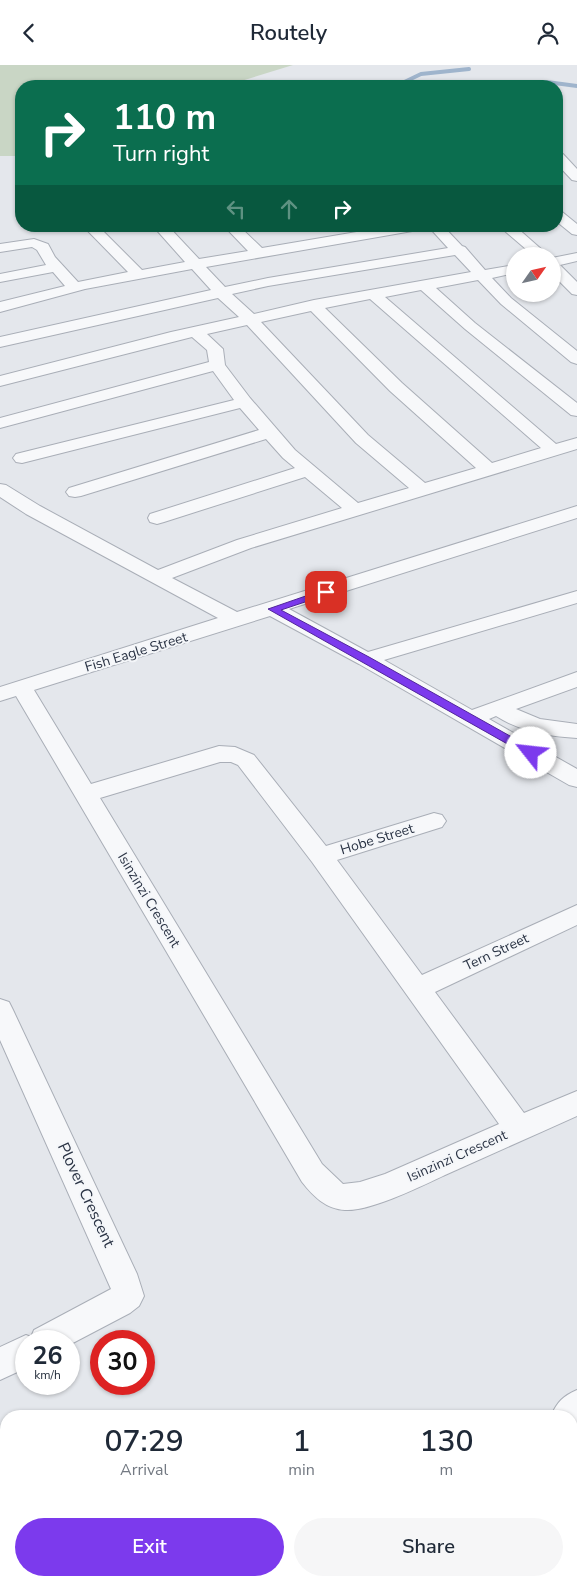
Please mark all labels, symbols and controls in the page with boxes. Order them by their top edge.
text: Routely [250,18,327,48]
icon: back [15,19,43,47]
icon: person [534,19,562,47]
text: 110 m [113,94,216,141]
icon: right [30,100,95,165]
text: Turn right [113,139,209,169]
icon: left [222,195,250,223]
icon: ahead [275,195,303,223]
icon: right [328,195,356,223]
north arrow [506,247,561,303]
map controls [506,247,561,302]
pin [305,571,347,613]
icon: arrive [312,578,340,606]
street label: Fish Eagle Street [82,627,190,677]
position arrow [504,726,556,778]
street label: Hobe Street [338,819,416,859]
street label: Isinzinzi Crescent [113,849,185,951]
street label: Tern Street [460,929,532,975]
street label: Isinzinzi Crescent [404,1125,510,1187]
street label: Plover Crescent [52,1139,120,1251]
speed limit sign: 30 [90,1330,155,1395]
text: 26 [32,1339,63,1373]
text: km/h [34,1367,61,1383]
text: 07:29 [105,1421,184,1462]
text: 1 [293,1421,311,1462]
text: 130 [419,1421,473,1462]
text: Arrival [120,1459,168,1481]
text: min [288,1459,315,1481]
text: m [440,1459,453,1481]
button: Exit [15,1518,284,1576]
button: Share [294,1518,563,1576]

